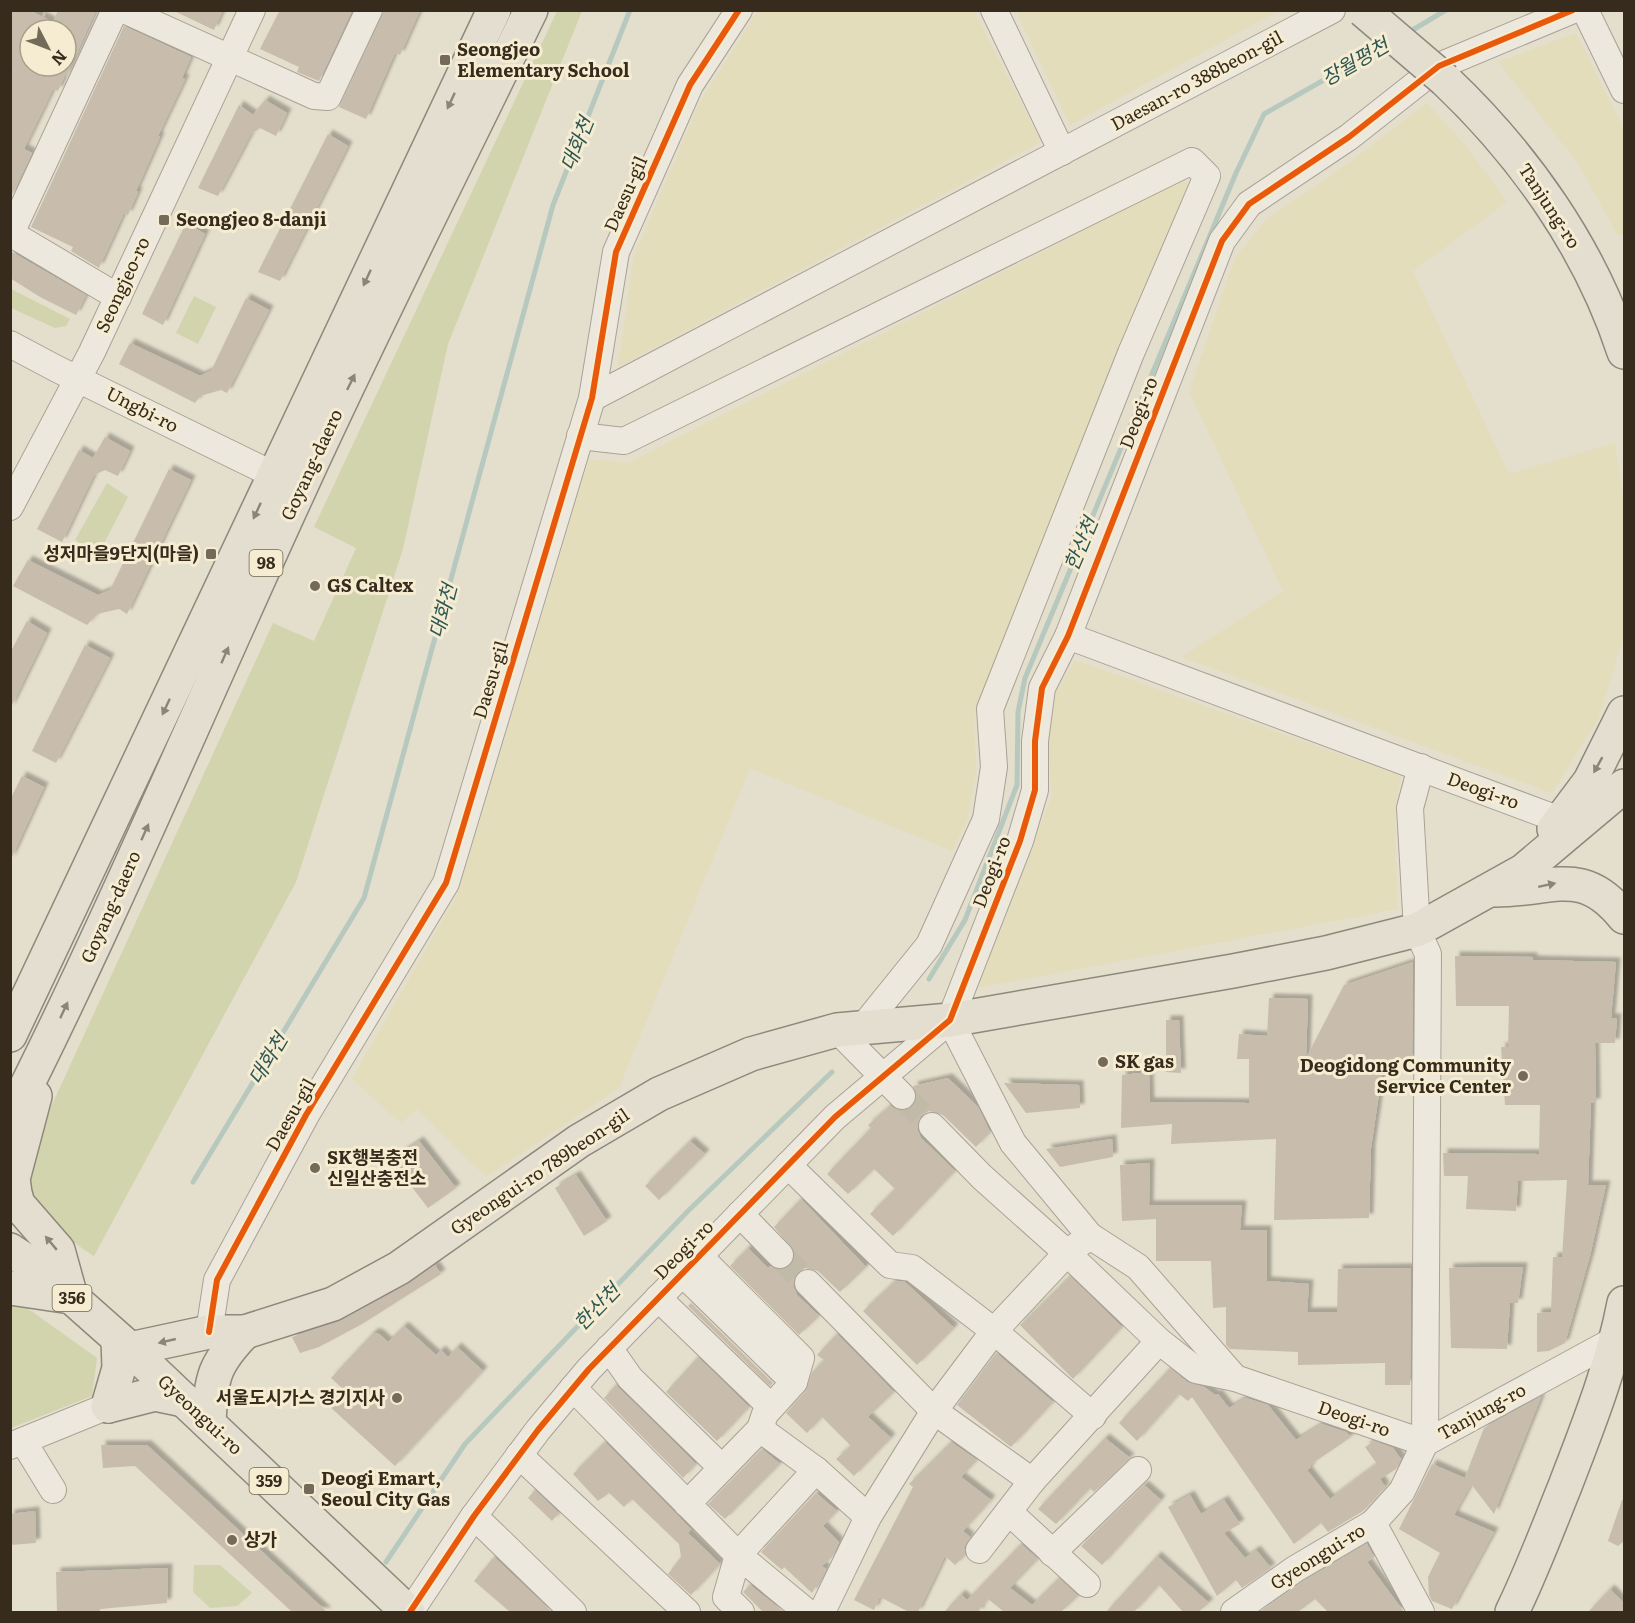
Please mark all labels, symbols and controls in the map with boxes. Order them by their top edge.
north arrow [18,18,78,78]
street label: Daesan-ro 388beon-gil [1105,23,1287,137]
water label: 장월평천 [1315,28,1396,92]
place label: Seongjeo Elementary School [457,35,630,83]
text: N [46,46,73,72]
marker: Seongjeo Elementary School [438,53,452,67]
one-way arrow [446,93,455,110]
water label: 대화천 [551,110,600,174]
street label: Daesu-gil [596,151,653,236]
street label: Tanjung-ro [1512,157,1588,253]
place label: Seongjeo 8-danji [176,205,327,232]
marker: Seongjeo 8-danji [157,213,171,227]
street label: Seongjeo-ro [88,232,156,337]
one-way arrow [363,269,372,286]
street label: Deogi-ro [1112,373,1164,452]
one-way arrow [346,374,356,391]
street label: Ungbi-ro [102,379,184,438]
street label: Goyang-daero [273,404,348,525]
one-way arrow [252,502,262,520]
water label: 한산천 [1055,510,1105,574]
place label: 성저마을9단지(마을) [43,539,199,566]
marker: 성저마을9단지(마을) [204,547,218,561]
road number: 98 [250,550,282,576]
place label: GS Caltex [327,571,414,598]
water label: 대화천 [419,577,463,641]
marker: GS Caltex [308,579,322,593]
street label: Daesu-gil [465,637,514,722]
one-way arrow [220,645,230,663]
one-way arrow [161,698,170,715]
one-way arrow [1593,757,1603,774]
street label: Deogi-ro [1444,764,1523,815]
one-way arrow [140,823,150,841]
street label: Deogi-ro [965,832,1017,911]
street label: Goyang-daero [73,846,146,967]
one-way arrow [1537,880,1556,889]
one-way arrow [60,1001,69,1018]
water label: 대화천 [239,1024,295,1089]
place label: SK gas [1115,1047,1174,1074]
place label: Deogidong Community Service Center [1300,1051,1511,1099]
marker: SK gas [1096,1055,1110,1069]
marker: Deogidong Community Service Center [1516,1069,1530,1083]
street label: Daesu-gil [258,1073,321,1156]
street label: Gyeongui-ro 789beon-gil [444,1101,634,1241]
place label: SK행복충전 신일산충전소 [327,1143,426,1191]
marker: SK행복충전 신일산충전소 [308,1161,322,1175]
street label: Deogi-ro [647,1213,719,1285]
one-way arrow [45,1235,58,1251]
water label: 한산천 [566,1273,627,1336]
road number: 356 [52,1285,92,1311]
one-way arrow [157,1336,176,1346]
street label: Gyeongui-ro [153,1367,250,1460]
street label: Tanjung-ro [1432,1375,1530,1446]
place label: 서울도시가스 경기지사 [216,1383,385,1410]
marker: 서울도시가스 경기지사 [390,1391,404,1405]
street label: Deogi-ro [1315,1393,1394,1443]
place label: Deogi Emart, Seoul City Gas [321,1464,450,1512]
road number: 359 [250,1468,288,1494]
marker: Deogi Emart, Seoul City Gas [302,1482,316,1496]
street label: Gyeongui-ro [1264,1516,1370,1596]
place label: 상가 [244,1525,278,1552]
marker: 상가 [225,1533,239,1547]

